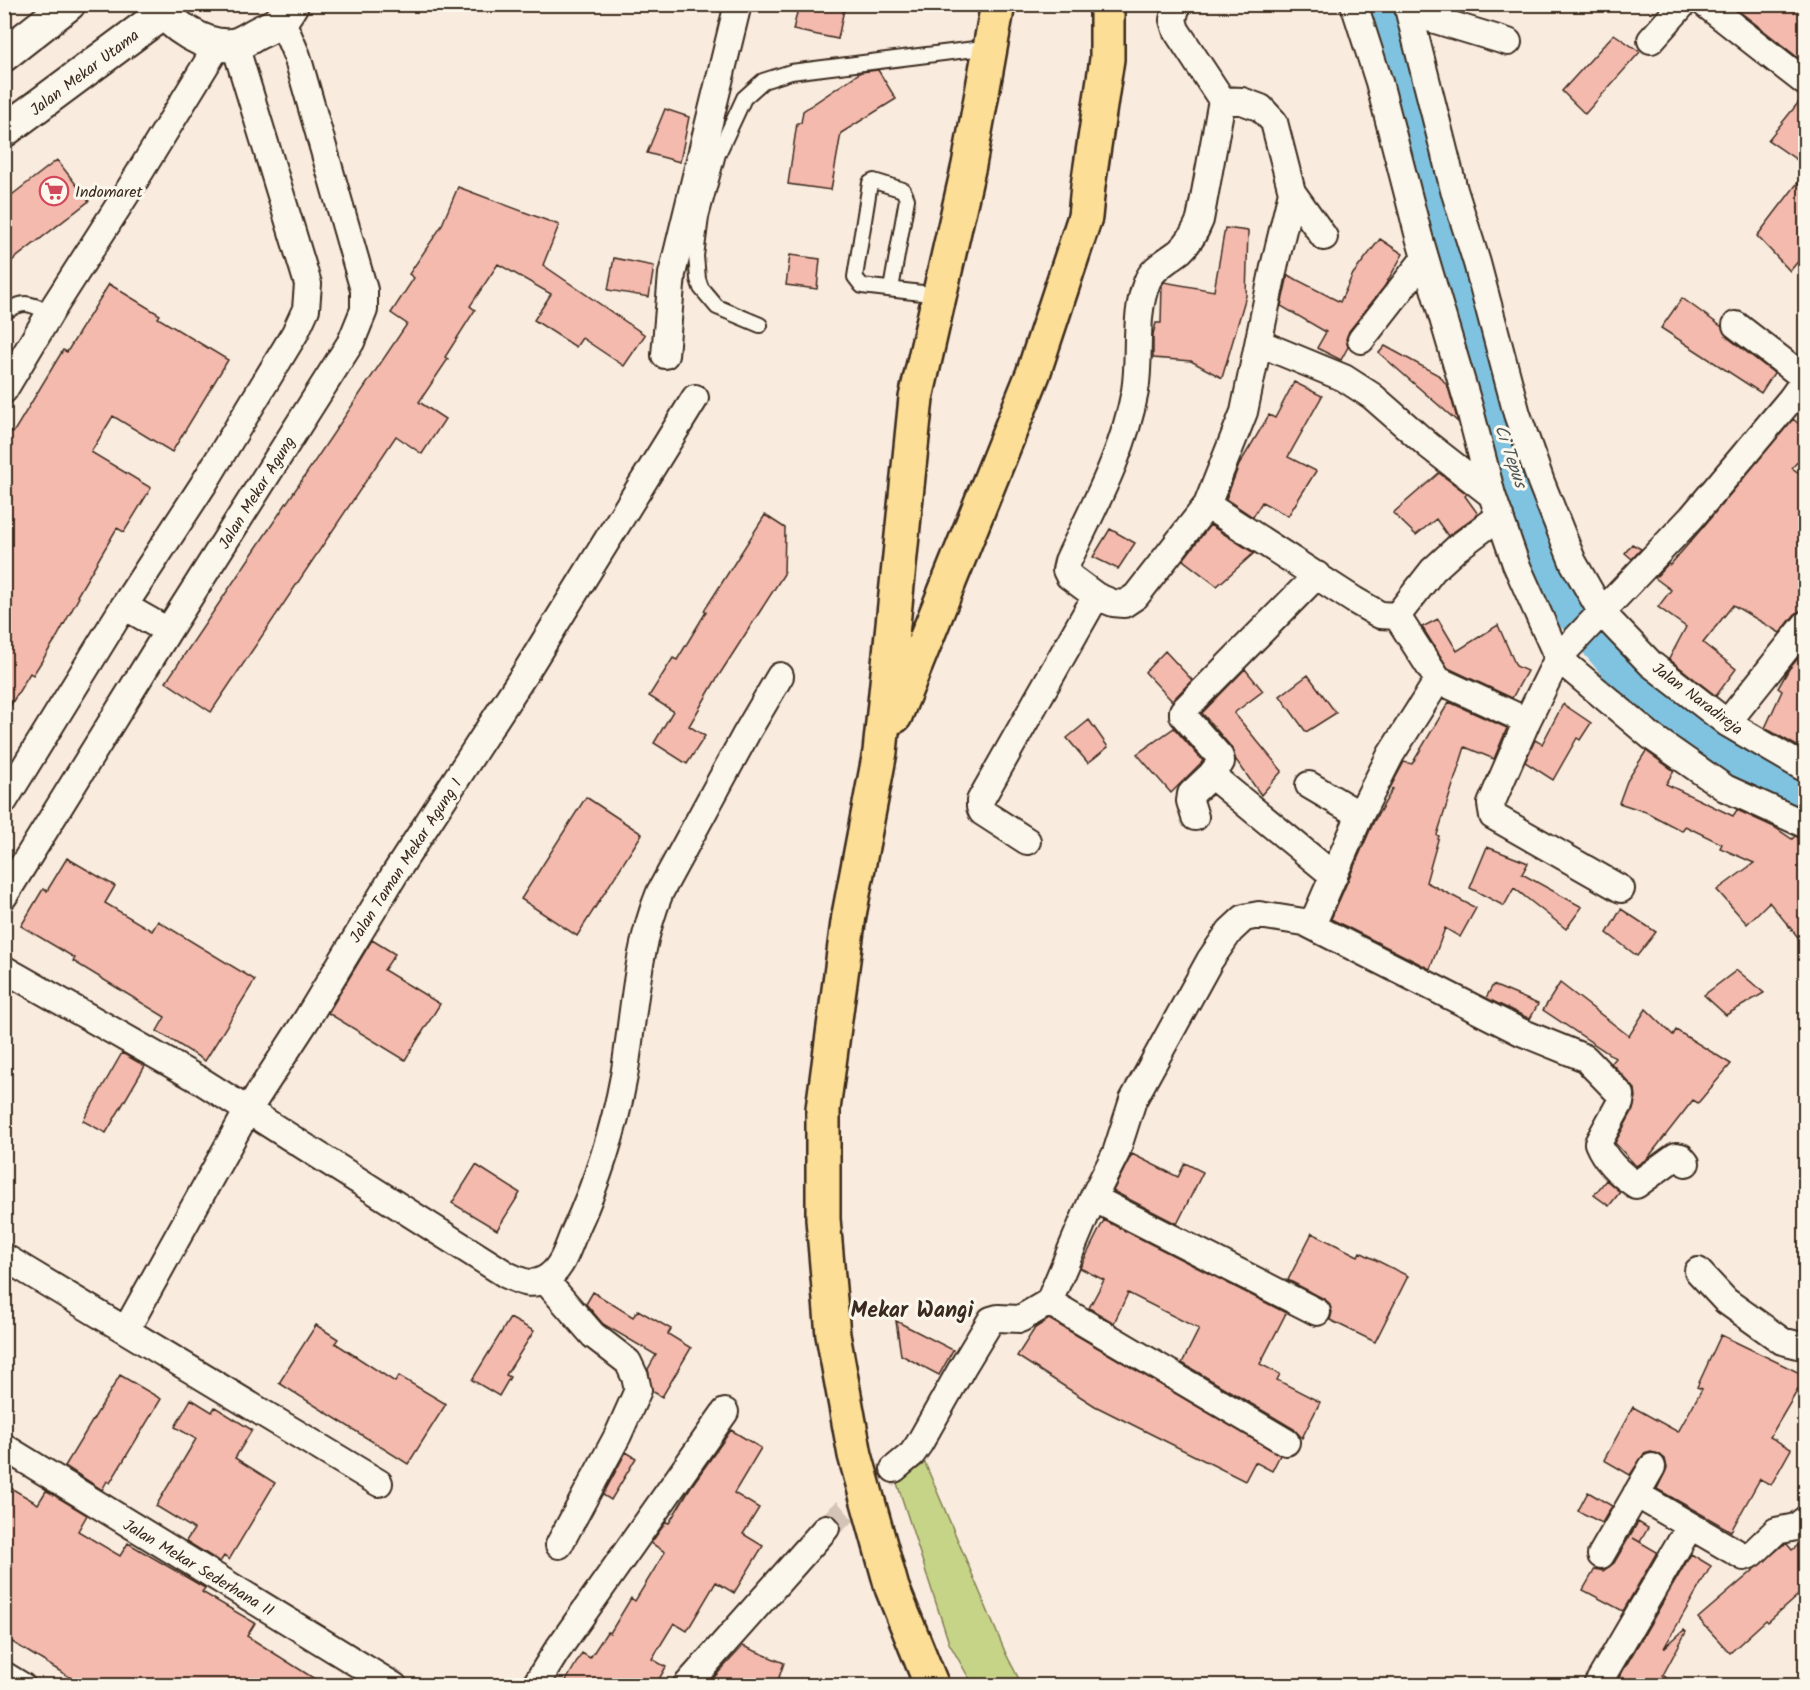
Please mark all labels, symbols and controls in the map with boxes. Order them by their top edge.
street label: Jalan Mekar Utama [25,24,145,123]
supermarket icon: Indomaret [38,175,70,207]
place label: Indomaret [75,180,143,205]
water label: Ci Tepus [1485,421,1535,494]
street label: Jalan Mekar Agung [212,431,302,554]
street label: Jalan Naradireja [1646,657,1748,742]
street label: Jalan Taman Mekar Agung I [344,774,469,948]
district label: Mekar Wangi [851,1294,975,1329]
street label: Jalan Mekar Sederhana II [118,1513,279,1623]

